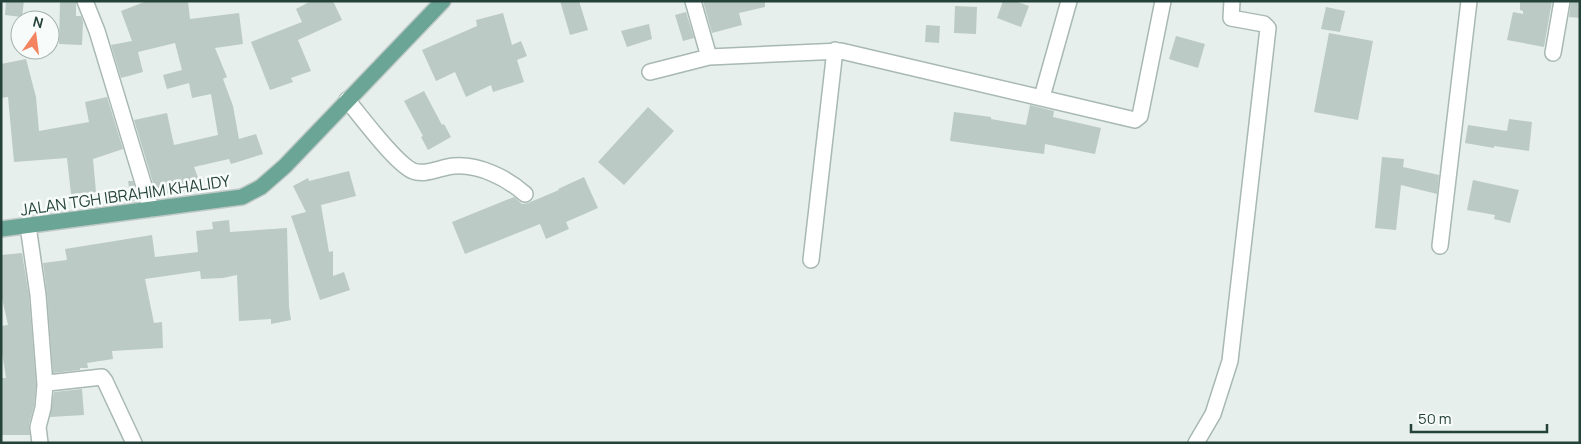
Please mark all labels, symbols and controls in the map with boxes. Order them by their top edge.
north arrow [10,10,60,60]
text: N [31,11,45,32]
street label: JALAN TGH IBRAHIM KHALIDY [19,169,231,221]
scale bar [1411,402,1547,434]
text: 50 m [1418,408,1452,429]

